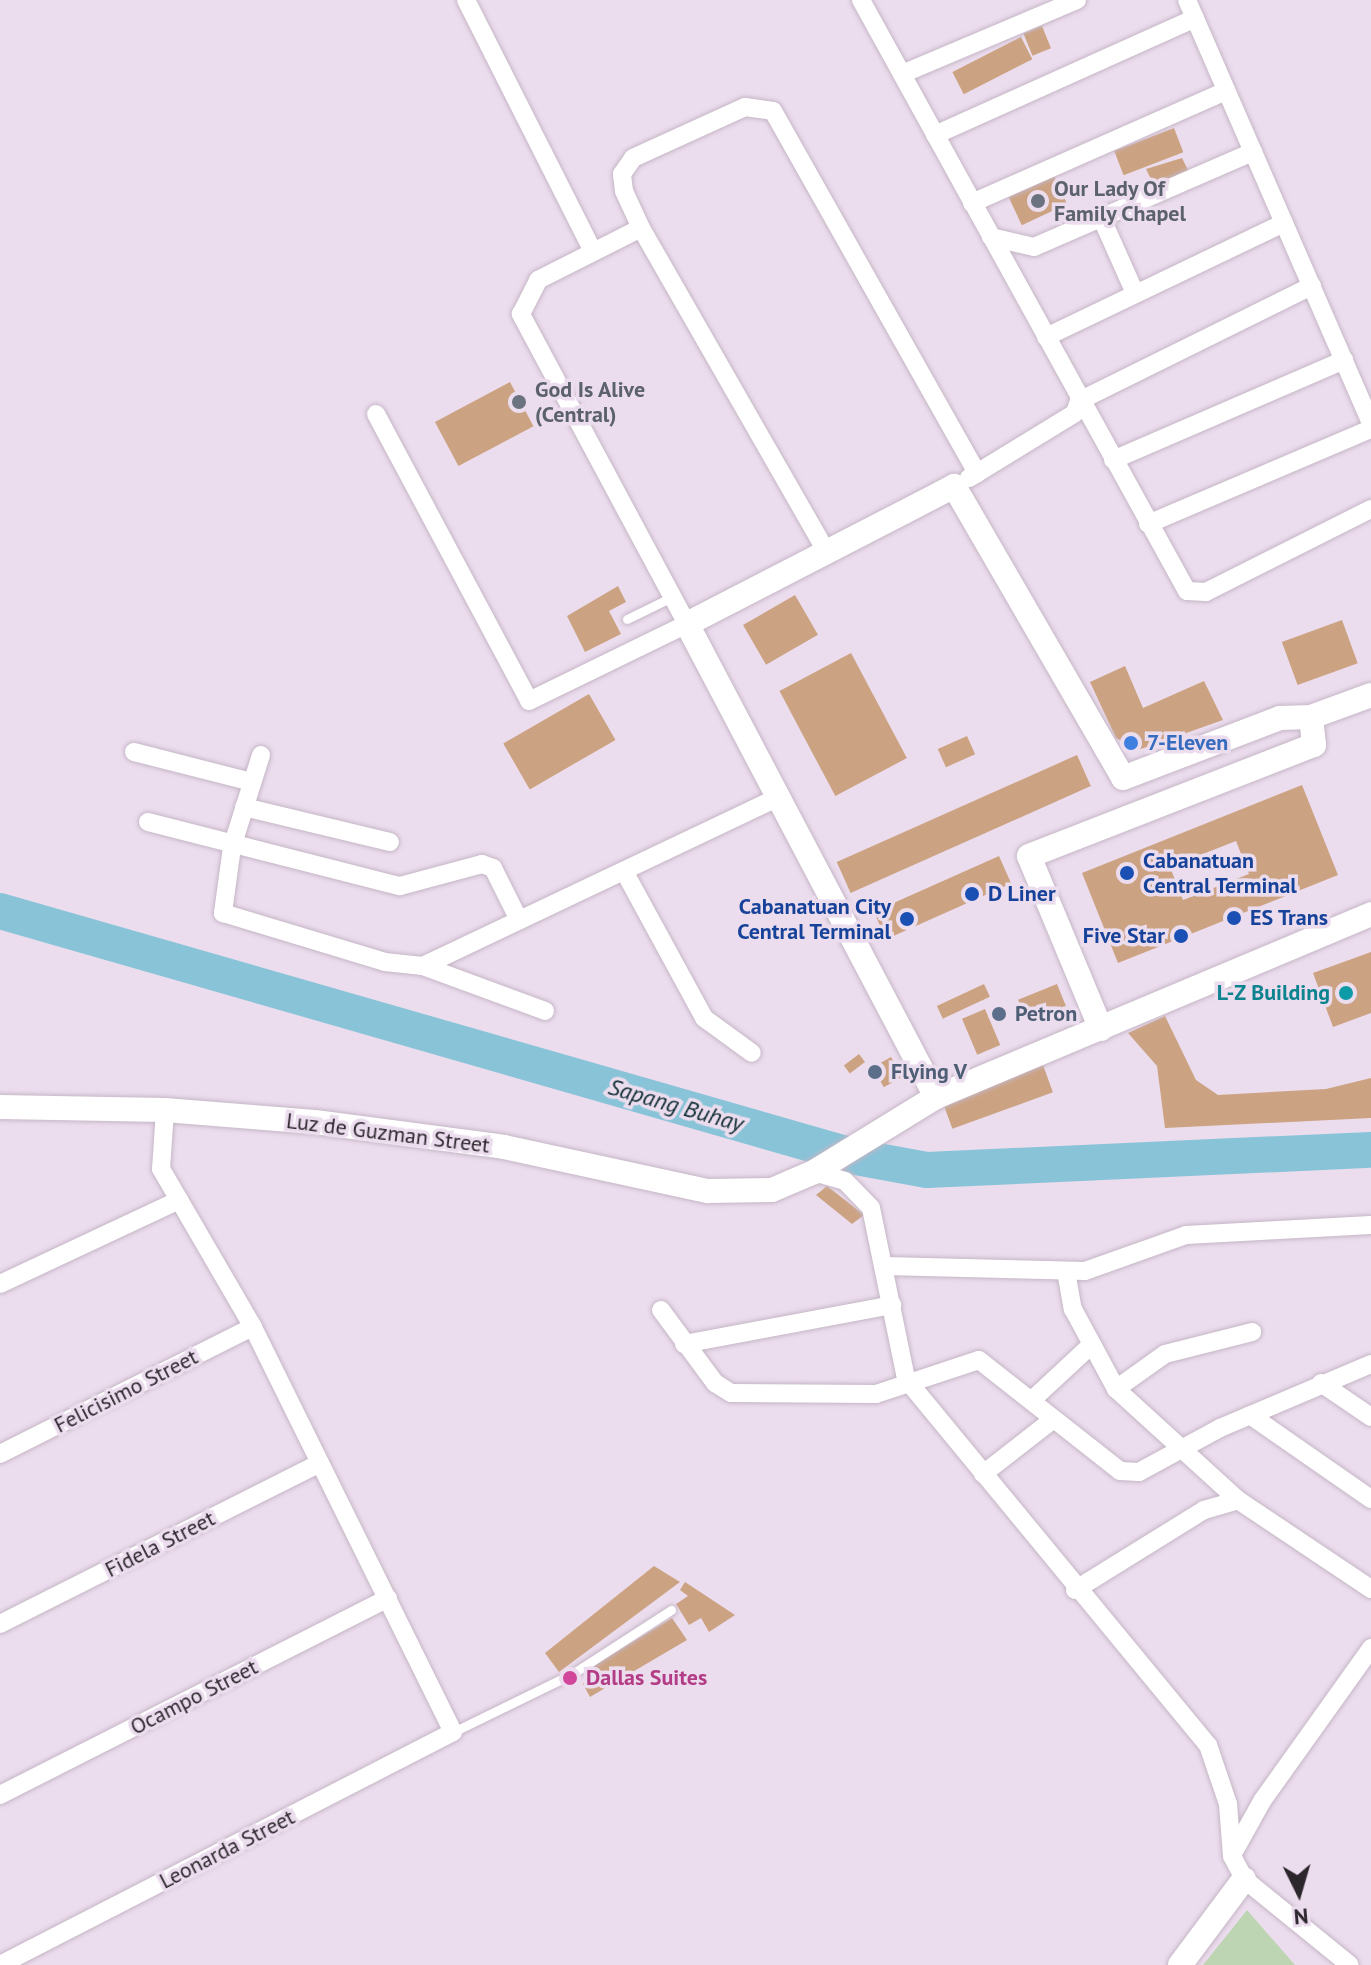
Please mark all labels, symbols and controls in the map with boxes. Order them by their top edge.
place label: Our Lady Of Family Chapel [1054,175,1187,226]
marker: Our Lady Of Family Chapel [1029,192,1047,210]
place label: God Is Alive (Central) [535,376,646,428]
marker: God Is Alive (Central) [510,393,528,411]
place label: 7-Eleven [1147,730,1228,756]
marker: 7-Eleven [1122,734,1140,752]
place label: Cabanatuan Central Terminal [1143,847,1298,898]
marker: Cabanatuan Central Terminal [1118,864,1136,882]
place label: D Liner [988,881,1056,907]
marker: D Liner [963,885,981,903]
place label: Cabanatuan City Central Terminal [736,893,891,944]
place label: ES Trans [1250,905,1329,931]
marker: ES Trans [1225,909,1243,927]
marker: Cabanatuan City Central Terminal [898,910,916,928]
place label: Five Star [1083,923,1165,949]
marker: Five Star [1172,927,1190,945]
place label: L-Z Building [1216,980,1330,1006]
marker: L-Z Building [1337,984,1355,1002]
place label: Petron [1015,1001,1077,1027]
marker: Petron [990,1005,1008,1023]
place label: Flying V [891,1059,968,1085]
marker: Flying V [866,1063,884,1081]
water label: Sapang Buhay [605,1072,747,1138]
street label: Luz de Guzman Street [284,1107,492,1159]
street label: Felicisimo Street [50,1343,202,1439]
street label: Fidela Street [101,1505,219,1583]
street label: Ocampo Street [126,1654,262,1740]
place label: Dallas Suites [586,1665,707,1691]
marker: Dallas Suites [561,1669,579,1687]
street label: Leonarda Street [155,1804,299,1894]
north arrow [1259,1853,1339,1933]
text: N [1293,1902,1310,1931]

